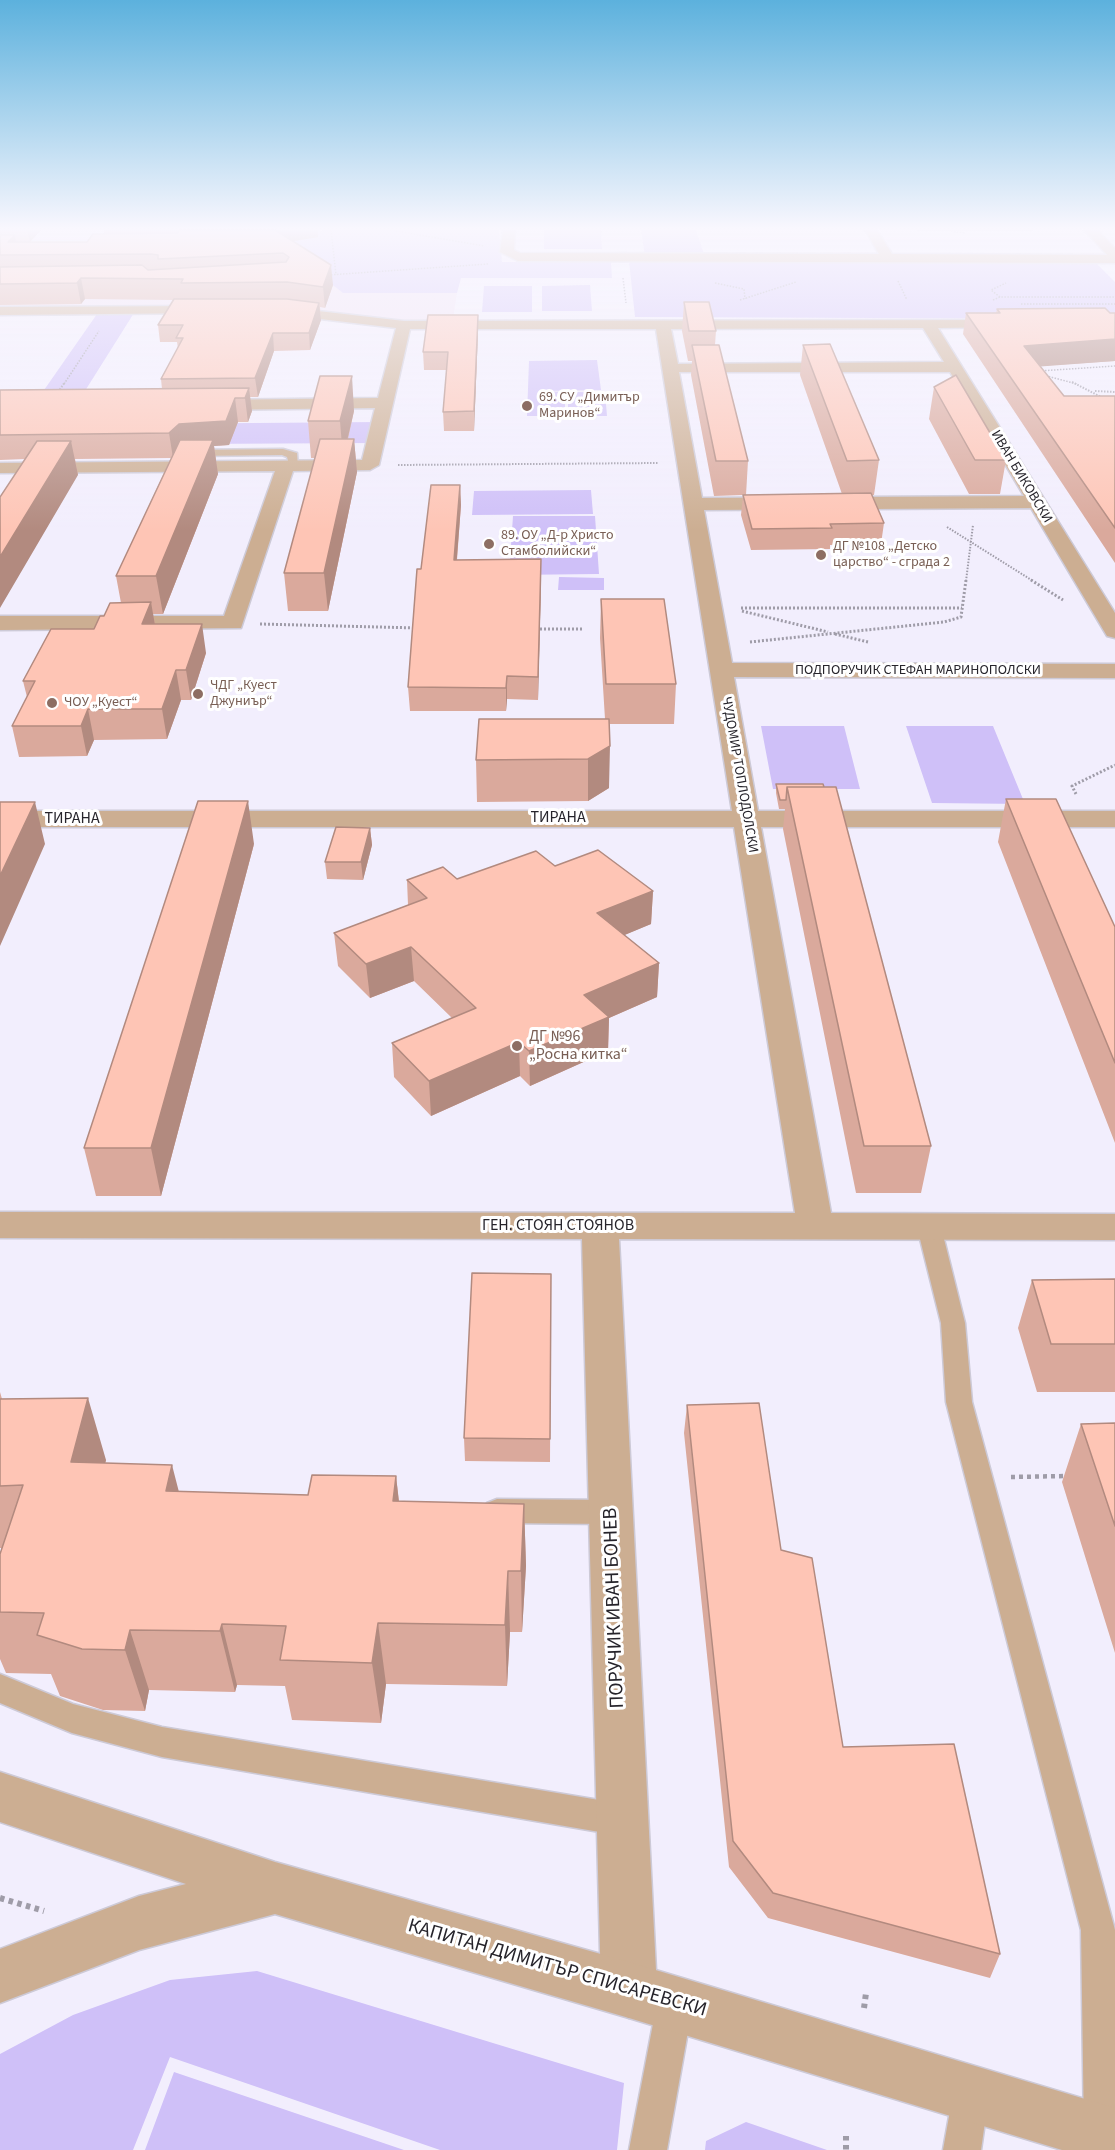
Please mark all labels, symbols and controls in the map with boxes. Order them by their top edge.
place label: 69. СУ „Димитър Маринов“ [539,390,640,422]
marker: 69. СУ „Димитър Маринов“ [520,399,534,413]
street label: ИВАН БИКОВСКИ [987,428,1055,526]
place label: 89. ОУ „Д-р Христо Стамболийски“ [501,528,614,560]
marker: 89. ОУ „Д-р Христо Стамболийски“ [482,537,496,551]
place label: ДГ №108 „Детско царство“ - сграда 2 [833,539,950,572]
marker: ДГ №108 „Детско царство“ - сграда 2 [814,548,828,562]
street label: ПОДПОРУЧИК СТЕФАН МАРИНОПОЛСКИ [795,663,1041,679]
place label: ЧДГ „Куест Джуниър“ [210,678,277,710]
marker: ЧДГ „Куест Джуниър“ [191,687,205,701]
place label: ЧОУ „Куест“ [64,695,138,711]
marker: ЧОУ „Куест“ [45,696,59,710]
street label: ЧУДОМИР ТОПЛОДОЛСКИ [717,696,761,854]
street label: ТИРАНА [530,808,586,828]
street label: ТИРАНА [44,809,100,829]
place label: ДГ №96 „Росна китка“ [529,1027,628,1065]
marker: ДГ №96 „Росна китка“ [510,1039,524,1053]
street label: ГЕН. СТОЯН СТОЯНОВ [482,1216,634,1236]
street label: ПОРУЧИК ИВАН БОНЕВ [599,1507,631,1709]
street label: КАПИТАН ДИМИТЪР СПИСАРЕВСКИ [405,1915,709,2023]

